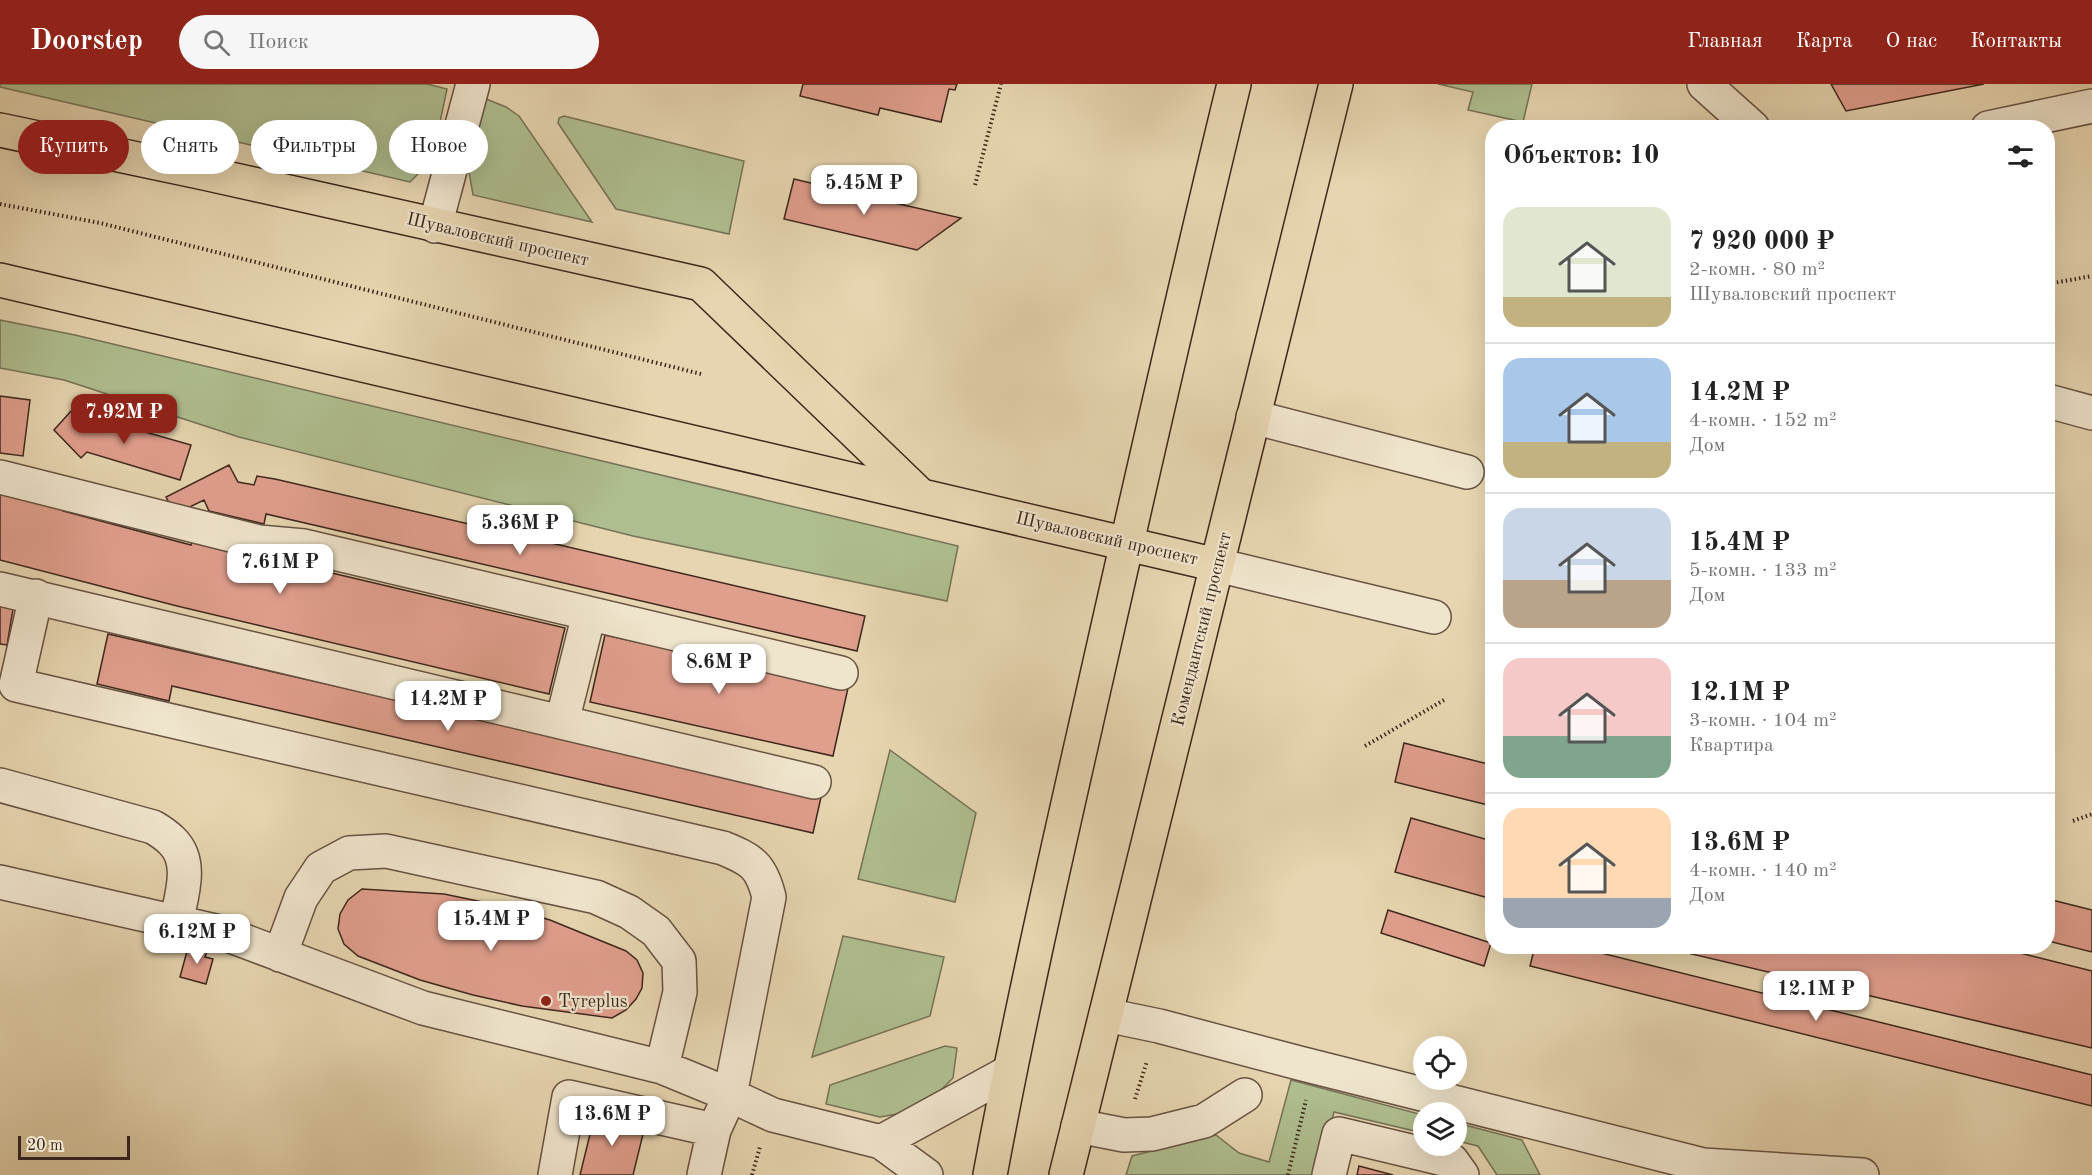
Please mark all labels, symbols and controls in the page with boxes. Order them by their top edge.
search box [179,15,599,69]
icon: search [200,26,233,59]
text: Doorstep [30,28,143,56]
text: Поиск [248,31,309,53]
text: Главная [1687,31,1763,52]
text: Карта [1796,31,1853,52]
text: О нас [1886,31,1937,52]
text: Контакты [1970,31,2062,52]
chip: Купить [18,120,129,174]
chip: Снять [141,120,239,174]
chip: Фильтры [251,120,377,174]
chip: Новое [389,120,488,174]
icon: filters [2004,140,2037,173]
text: Объектов: 10 [1503,143,1659,169]
pin: 5.45M ₽ [809,165,919,216]
text: 5.45M ₽ [825,174,903,194]
street label: Шуваловский проспект [405,210,591,270]
text: 7 920 000 ₽ [1689,229,1835,255]
icon: home [1551,231,1623,303]
text: 2-комн. · 80 m² [1689,260,1825,280]
text: Шуваловский проспект [1689,285,1896,305]
text: 14.2M ₽ [1689,380,1790,406]
icon: home [1551,382,1623,454]
pin: 7.92M ₽ [69,394,179,445]
text: 7.92M ₽ [85,403,163,423]
text: 4-комн. · 152 m² [1689,411,1837,431]
text: Дом [1689,436,1725,456]
pin: 5.36M ₽ [465,505,575,556]
street label: Шуваловский проспект [1014,509,1200,569]
text: 5.36M ₽ [481,514,559,534]
street label: Комендантский проспект [1169,530,1235,728]
text: 15.4M ₽ [1689,530,1790,556]
icon: home [1551,532,1623,604]
pin: 7.61M ₽ [225,544,335,595]
text: 7.61M ₽ [241,553,319,573]
text: 5-комн. · 133 m² [1689,561,1837,581]
text: Дом [1689,586,1725,606]
pin: 8.6M ₽ [670,644,768,695]
text: 8.6M ₽ [686,653,752,673]
text: 12.1M ₽ [1689,680,1790,706]
pin: 14.2M ₽ [393,681,503,732]
icon: home [1551,682,1623,754]
text: 14.2M ₽ [409,690,487,710]
text: 3-комн. · 104 m² [1689,711,1837,731]
text: Квартира [1689,736,1774,756]
text: 13.6M ₽ [1689,830,1790,856]
icon: home [1551,832,1623,904]
text: 4-комн. · 140 m² [1689,861,1837,881]
text: Дом [1689,886,1725,906]
pin: 15.4M ₽ [436,901,546,952]
text: 15.4M ₽ [452,910,530,930]
pin: 6.12M ₽ [142,914,252,965]
text: 6.12M ₽ [158,923,236,943]
pin: 12.1M ₽ [1761,971,1871,1022]
text: 12.1M ₽ [1777,980,1855,1000]
place label: Tyreplus [558,993,628,1011]
marker: Tyreplus [539,994,553,1008]
map controls [1413,1036,1467,1156]
button: locate [1413,1036,1467,1090]
pin: 13.6M ₽ [557,1096,667,1147]
button: layers [1413,1102,1467,1156]
text: 13.6M ₽ [573,1105,651,1125]
scale bar [18,1133,130,1160]
text: 20 m [27,1138,63,1154]

